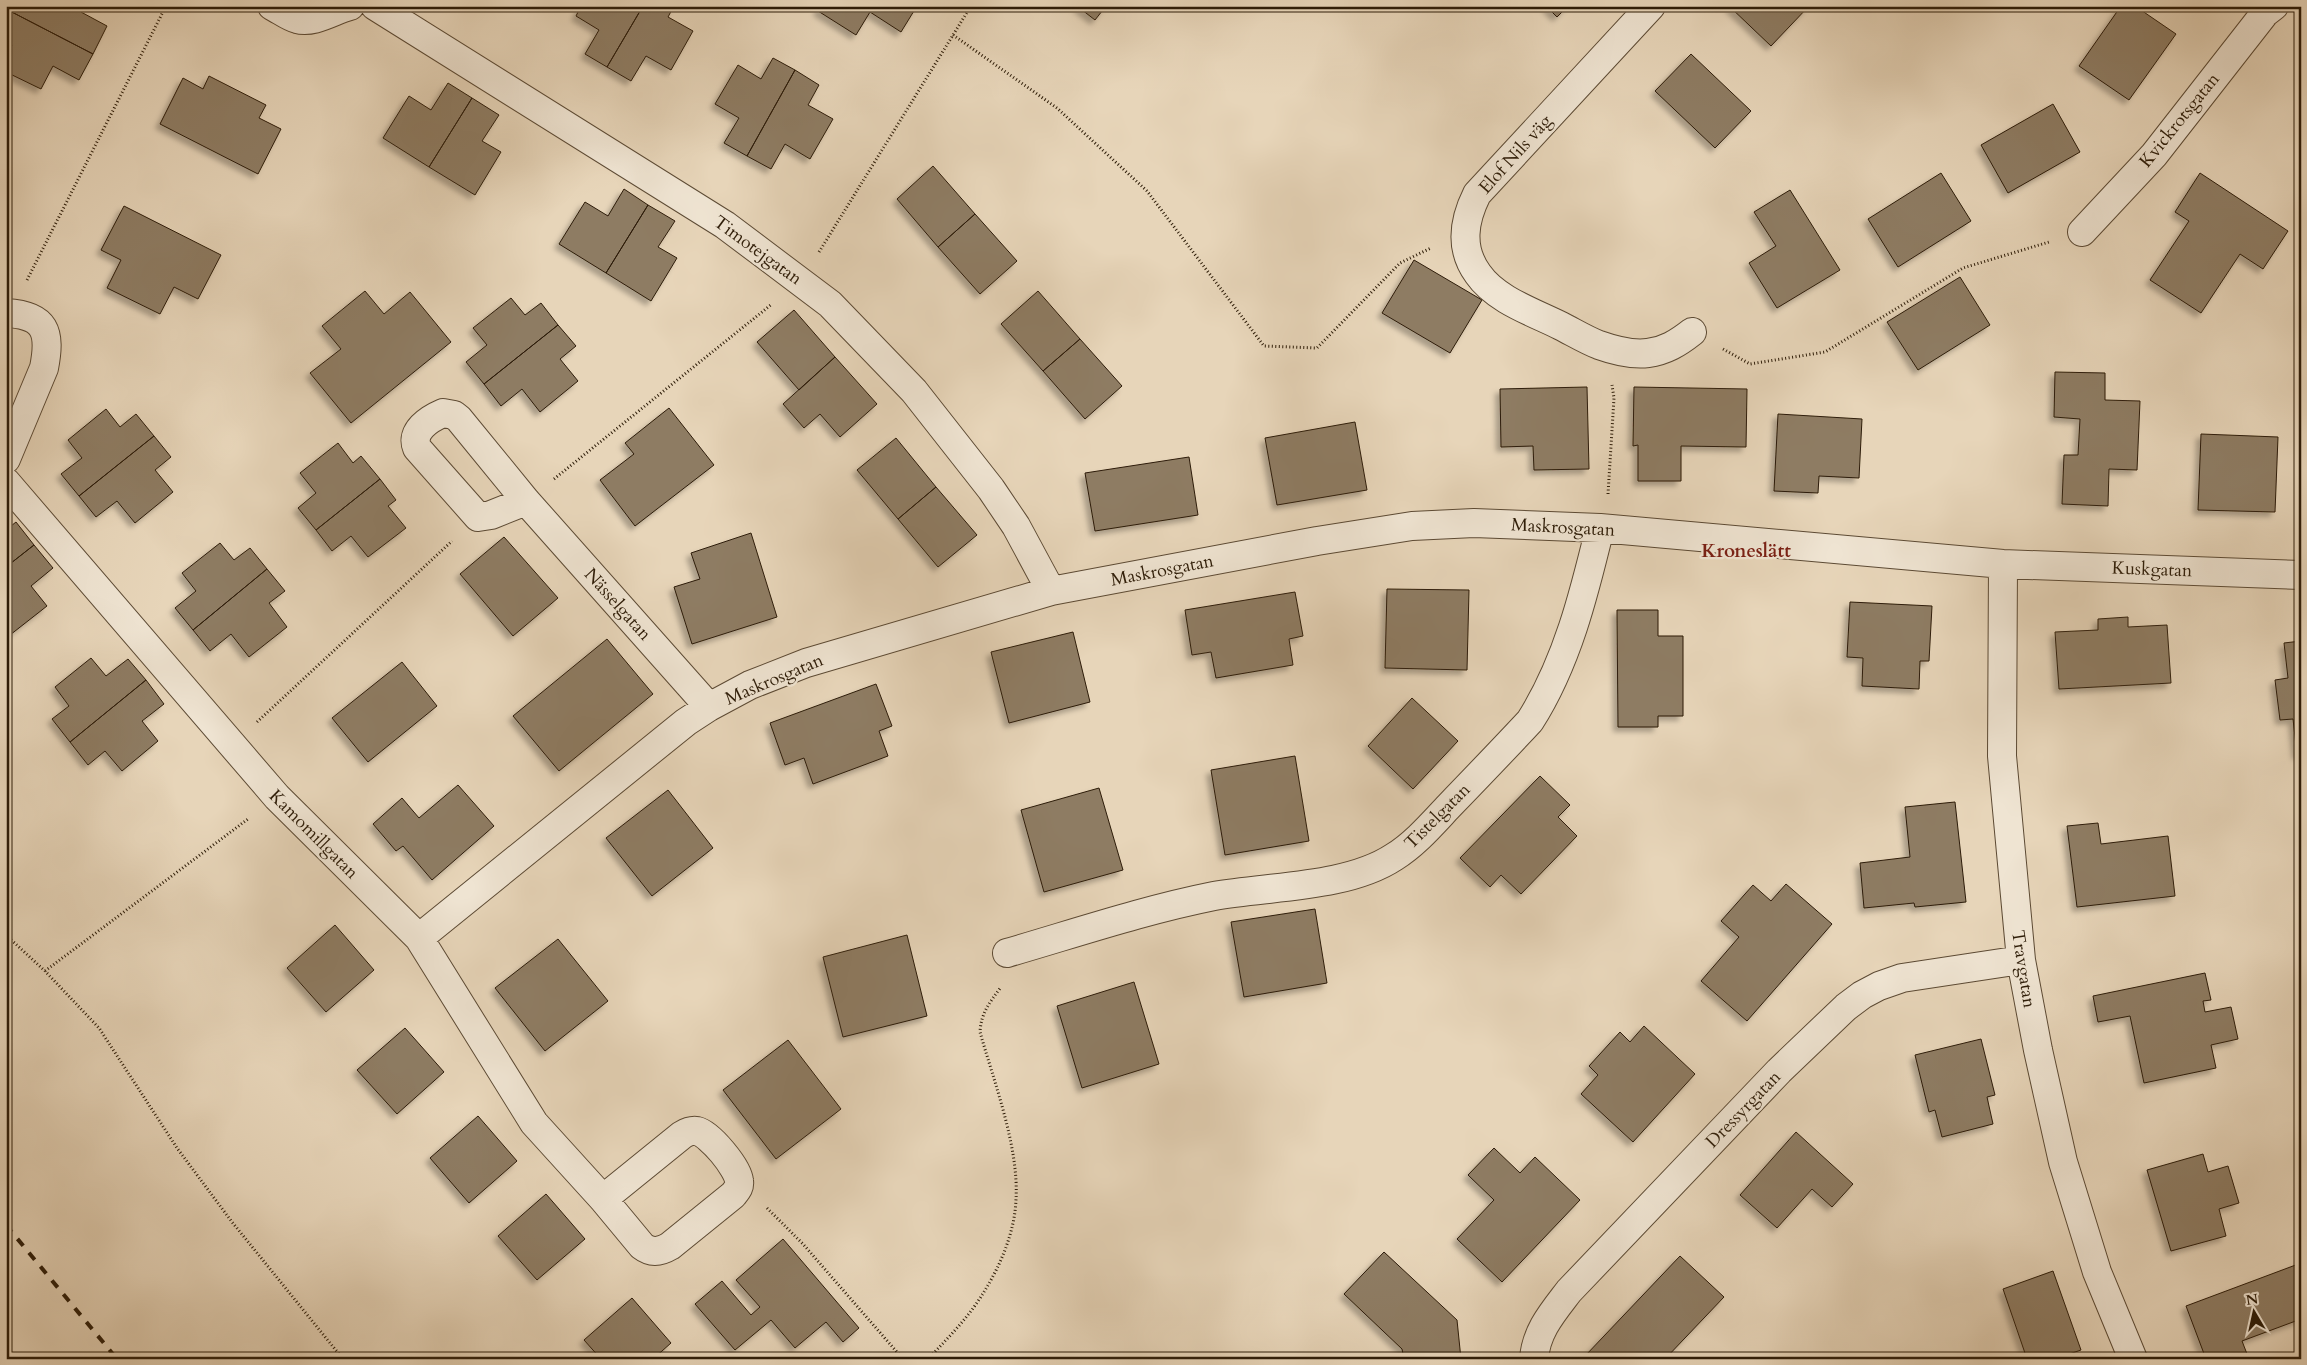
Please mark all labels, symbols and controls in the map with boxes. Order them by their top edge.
street label: Kvickrotsgatan [2133,67,2226,173]
street label: Elof Nils väg [1473,109,1558,199]
street label: Timotejgatan [708,210,808,291]
street label: Maskrosgatan [1510,512,1616,543]
district label: Kroneslätt [1701,538,1791,564]
street label: Maskrosgatan [1109,548,1216,593]
street label: Kuskgatan [2111,556,2193,583]
street label: Nässelgatan [578,563,657,647]
street label: Maskrosgatan [721,647,828,711]
street label: Tistelgatan [1399,777,1477,855]
street label: Kamomillgatan [263,784,364,885]
street label: Travgatan [2005,928,2042,1010]
street label: Dressyrgatan [1700,1064,1787,1154]
north arrow [2230,1288,2280,1338]
text: N [2245,1289,2260,1310]

